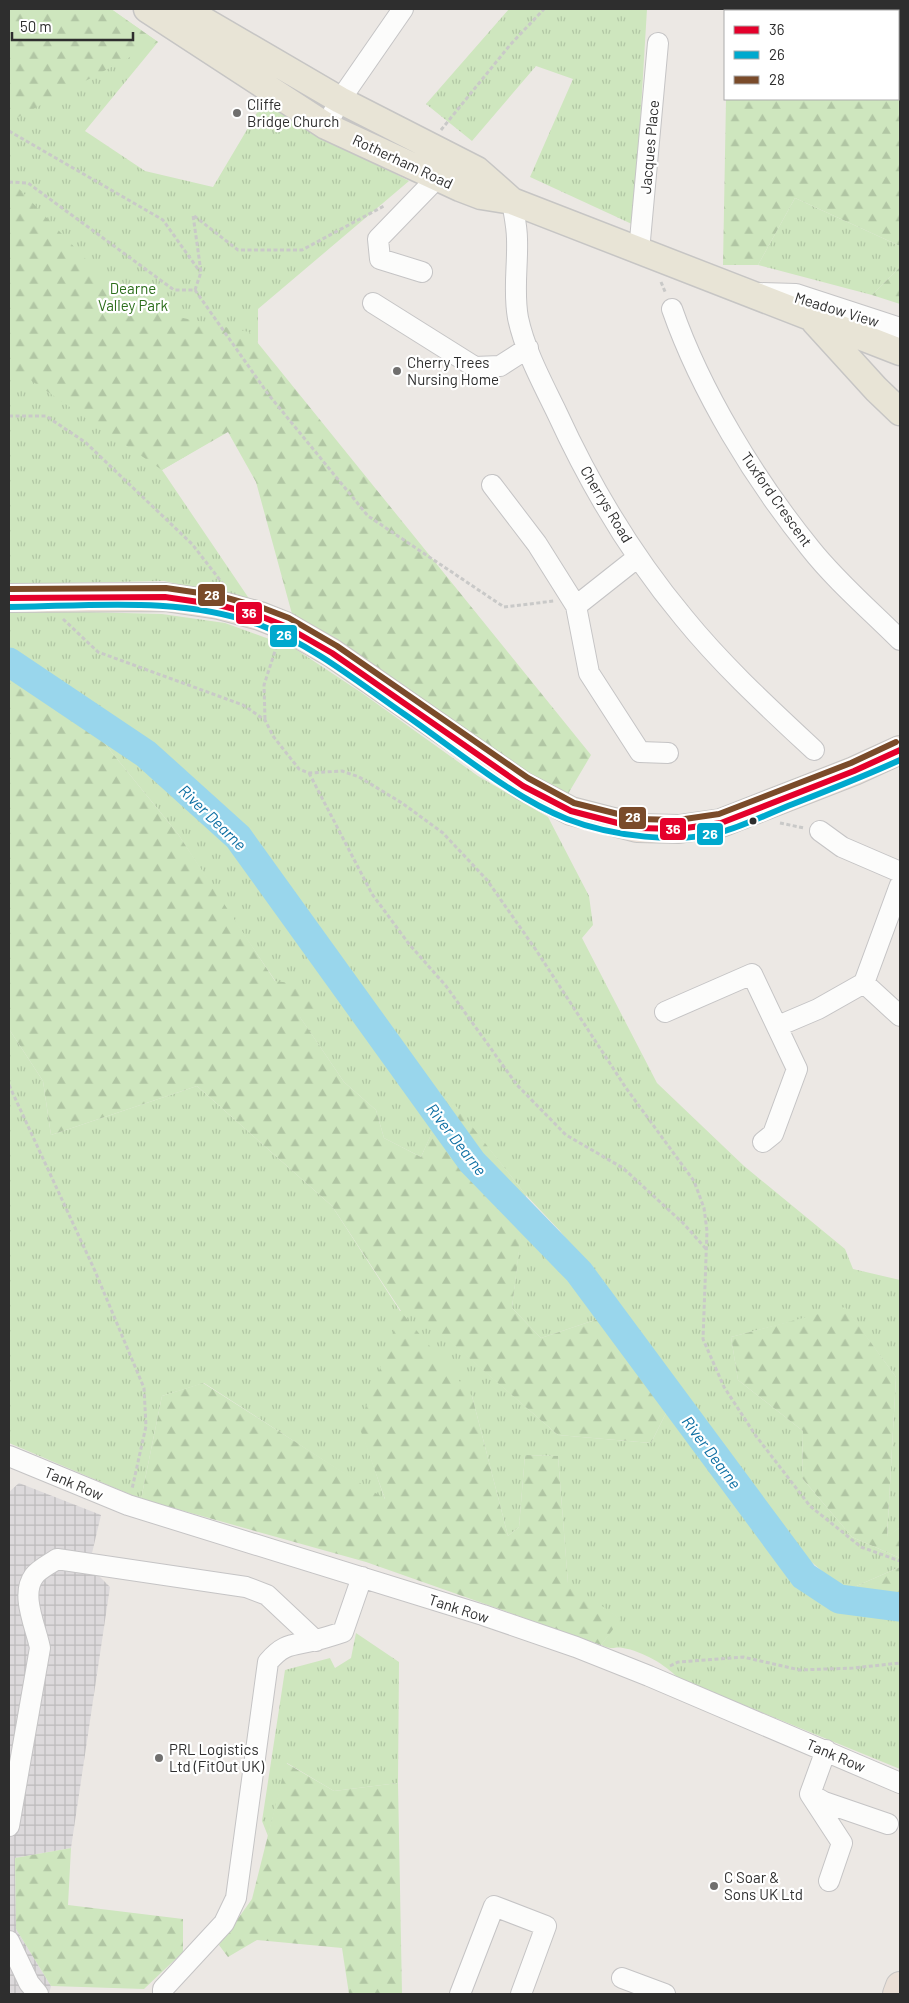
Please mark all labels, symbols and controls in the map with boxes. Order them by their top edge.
scale bar [12,10,134,42]
legend [724,10,899,100]
text: 50 m [20,17,52,35]
text: 36 [769,20,784,38]
text: 26 [769,45,785,63]
text: 28 [769,70,785,88]
place label: Cliffe Bridge Church [247,95,339,130]
street label: Jacques Place [636,99,662,195]
marker: Cliffe Bridge Church [231,107,243,119]
street label: Rotherham Road [350,130,456,192]
park label: Dearne Valley Park [98,279,168,314]
street label: Meadow View [793,288,882,330]
place label: Cherry Trees Nursing Home [407,353,499,388]
marker: Cherry Trees Nursing Home [391,365,403,377]
street label: Tuxford Crescent [738,448,816,550]
street label: Cherrys Road [577,462,637,546]
line badge: 28 [197,583,226,607]
text: 28 [204,586,220,603]
line badge: 36 [235,601,263,625]
text: 36 [241,604,257,621]
line badge: 26 [269,624,298,648]
text: 26 [276,626,292,643]
water label: River Dearne [175,780,251,854]
line badge: 28 [618,806,647,830]
text: 28 [625,808,641,825]
unlabelled marker [748,816,758,826]
line badge: 36 [659,817,687,841]
text: 36 [665,820,681,837]
line badge: 26 [696,822,724,846]
text: 26 [702,825,718,842]
water label: River Dearne [423,1099,491,1179]
water label: River Dearne [679,1412,745,1492]
street label: Tank Row [42,1463,106,1504]
street label: Tank Row [427,1590,492,1626]
street label: Tank Row [804,1735,868,1776]
place label: PRL Logistics Ltd (FitOut UK) [169,1740,264,1775]
marker: PRL Logistics Ltd (FitOut UK) [153,1752,165,1764]
place label: C Soar & Sons UK Ltd [724,1868,803,1903]
marker: C Soar & Sons UK Ltd [708,1880,720,1892]

